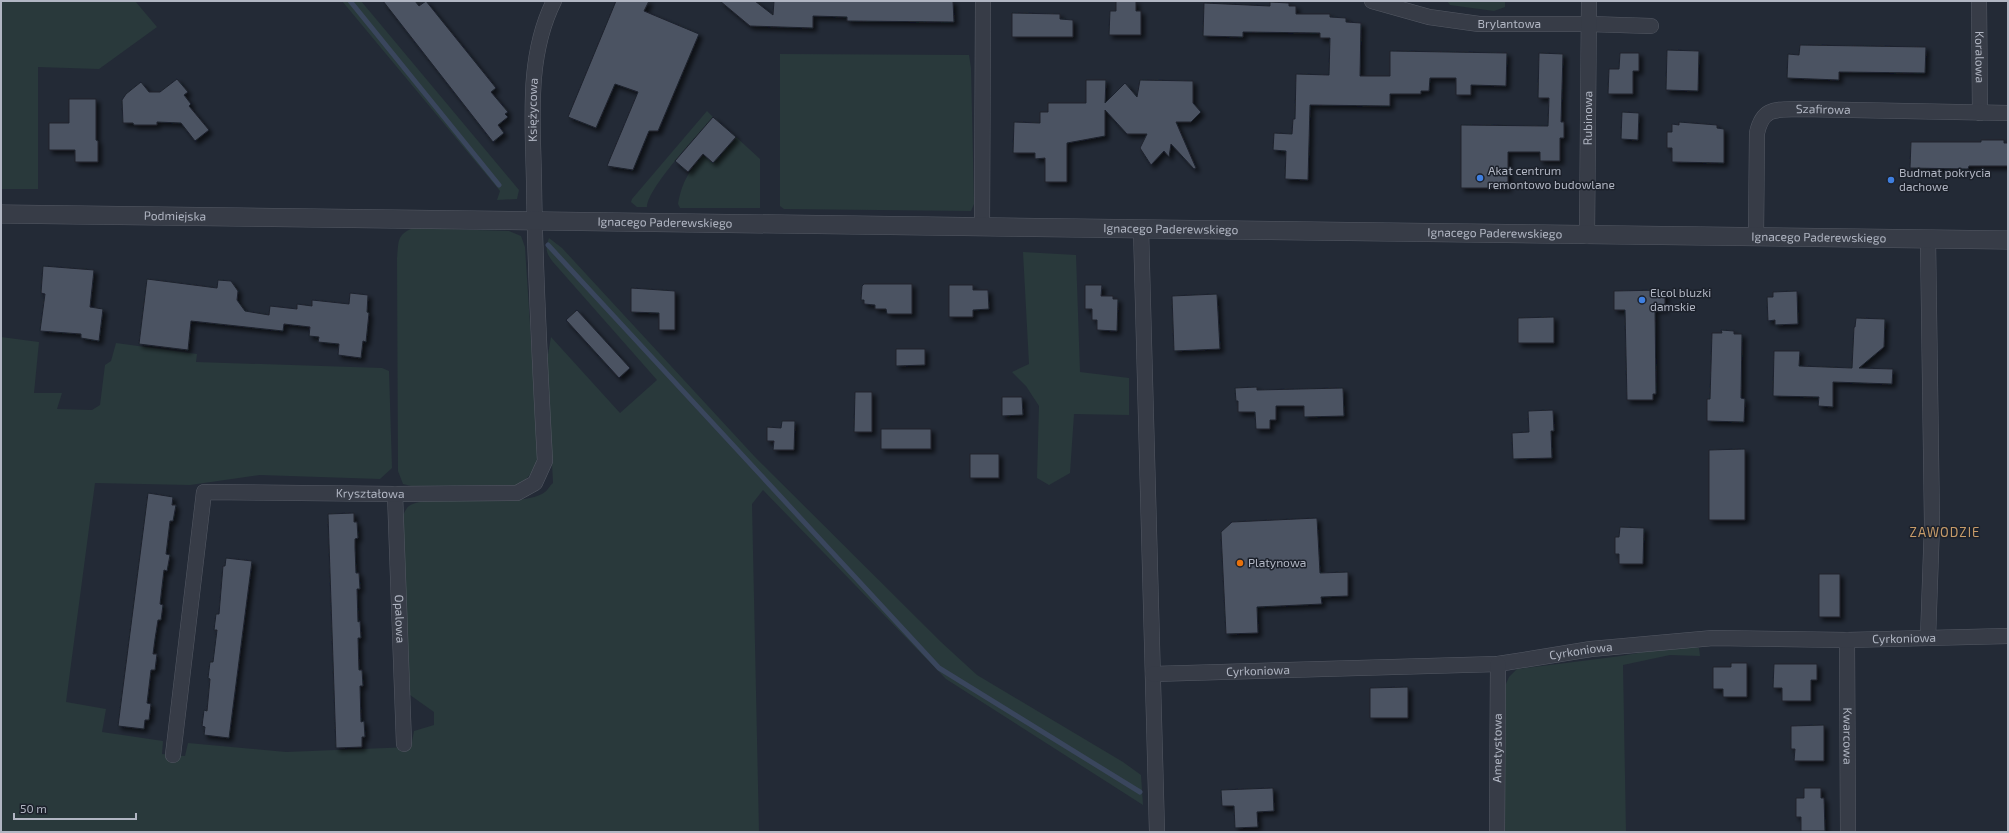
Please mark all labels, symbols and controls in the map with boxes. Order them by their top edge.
street label: Brylantowa [1478,16,1541,30]
street label: Koralowa [1973,31,1988,83]
street label: Księżycowa [524,77,540,142]
street label: Rubinowa [1580,91,1594,145]
street label: Szafirowa [1796,101,1851,116]
place label: Akat centrum remontowo budowlane [1488,163,1615,191]
place label: Budmat pokrycia dachowe [1899,165,1991,193]
marker: Akat centrum remontowo budowlane [1475,173,1485,183]
marker: Budmat pokrycia dachowe [1886,175,1896,185]
street label: Podmiejska [144,208,206,223]
street label: Ignacego Paderewskiego [597,214,733,229]
street label: Ignacego Paderewskiego [1103,220,1239,236]
street label: Ignacego Paderewskiego [1427,224,1563,240]
street label: Ignacego Paderewskiego [1751,229,1887,244]
place label: Elcol bluzki damskie [1650,285,1711,313]
marker: Elcol bluzki damskie [1637,295,1647,305]
street label: Kryształowa [336,485,405,500]
district label: ZAWODZIE [1910,524,1980,540]
place label: Platynowa [1248,555,1306,569]
marker: Platynowa [1235,558,1245,568]
street label: Opalowa [393,594,408,643]
street label: Cyrkoniowa [1872,630,1936,645]
street label: Cyrkoniowa [1548,639,1613,662]
street label: Cyrkoniowa [1226,662,1290,678]
street label: Kwarcowa [1841,707,1856,765]
street label: Ametystowa [1489,713,1504,783]
scale bar [14,795,136,821]
text: 50 m [20,801,47,815]

